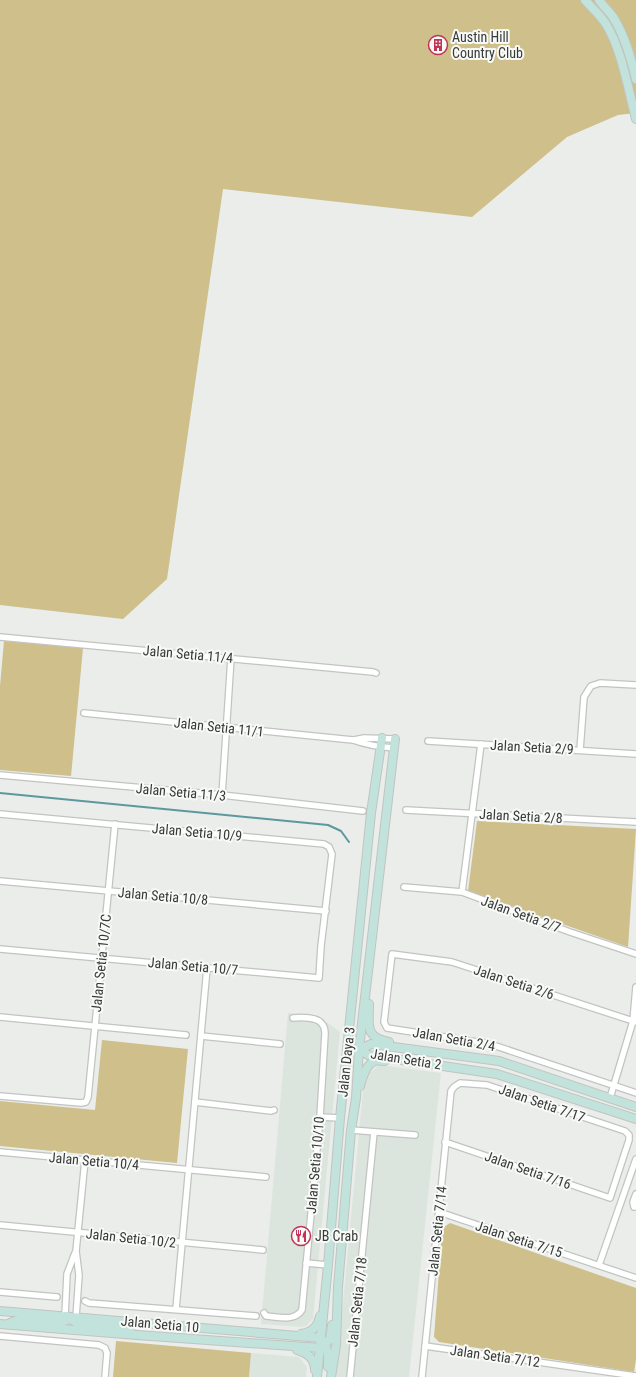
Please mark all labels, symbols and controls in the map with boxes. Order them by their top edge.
place label: Austin Hill Country Club [452,29,523,61]
building icon: Austin Hill Country Club [427,34,449,56]
street label: Jalan Setia 11/4 [142,642,234,666]
street label: Jalan Setia 11/1 [173,714,265,740]
street label: Jalan Setia 2/9 [490,737,574,757]
street label: Jalan Setia 11/3 [135,780,227,804]
street label: Jalan Setia 2/8 [479,806,563,826]
street label: Jalan Setia 10/9 [151,820,243,844]
street label: Jalan Setia 10/8 [117,884,209,908]
street label: Jalan Setia 2/7 [479,892,563,936]
street label: Jalan Setia 10/7C [88,913,114,1013]
street label: Jalan Setia 10/7 [147,954,239,978]
street label: Jalan Setia 2/6 [472,961,556,1003]
street label: Jalan Setia 2/4 [411,1024,497,1054]
street label: Jalan Daya 3 [334,1026,358,1098]
street label: Jalan Setia 2 [369,1046,443,1072]
street label: Jalan Setia 7/17 [497,1081,587,1125]
street label: Jalan Setia 10/10 [303,1116,327,1214]
street label: Jalan Setia 7/16 [483,1148,573,1192]
street label: Jalan Setia 10/4 [48,1149,140,1173]
street label: Jalan Setia 7/14 [424,1185,450,1277]
street label: Jalan Setia 7/15 [474,1217,565,1261]
street label: Jalan Setia 10/2 [85,1225,177,1251]
restaurant icon: JB Crab [290,1225,312,1247]
place label: JB Crab [315,1228,358,1244]
street label: Jalan Setia 7/18 [344,1256,370,1348]
street label: Jalan Setia 10 [120,1313,200,1335]
street label: Jalan Setia 7/12 [449,1342,541,1370]

